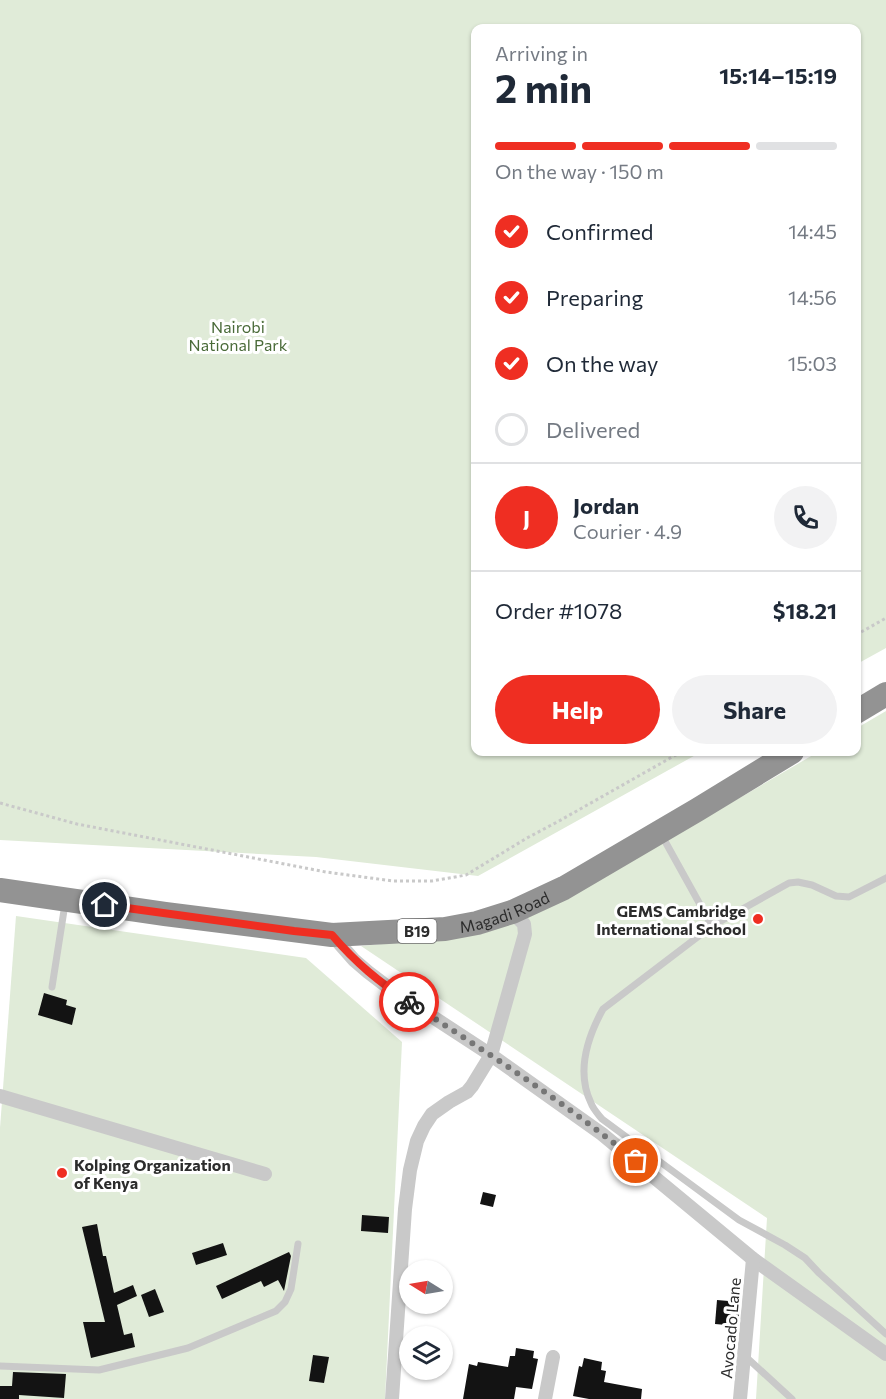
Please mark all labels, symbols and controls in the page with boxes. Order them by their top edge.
text: Arriving in [495,41,588,65]
text: 15:14–15:19 [719,62,837,89]
text: 2 min [495,63,592,111]
text: On the way · 150 m [495,159,664,183]
icon: check [495,215,528,248]
text: Confirmed [546,218,653,245]
text: 14:45 [788,219,837,243]
icon: check [495,281,528,314]
text: Preparing [546,284,643,311]
text: 14:56 [788,285,837,309]
park label: Nairobi National Park [189,317,288,354]
icon: check [495,347,528,380]
text: On the way [546,350,658,377]
text: 15:03 [788,351,837,375]
text: Delivered [546,416,640,443]
button: phone [774,486,837,549]
text: Jordan [573,492,639,519]
text: J [523,504,530,531]
text: Courier · 4.9 [573,519,682,543]
text: Order #1078 [495,597,622,624]
text: $18.21 [773,597,837,624]
button: Help [495,675,660,744]
button: Share [672,675,837,744]
pin [79,879,130,930]
street label: Magadi Road [458,887,552,936]
icon: home [88,888,121,921]
place label: GEMS Cambridge International School [596,901,746,938]
marker: GEMS Cambridge International School [751,912,765,926]
road number: B19 [398,919,436,943]
courier [379,972,439,1032]
icon: bike [393,986,426,1019]
pin [610,1135,661,1186]
icon: bag [619,1144,652,1177]
place label: Kolping Organization of Kenya [74,1155,231,1192]
marker: Kolping Organization of Kenya [55,1166,69,1180]
north arrow [399,1260,453,1314]
map controls [399,1260,453,1380]
street label: Avocado Lane [716,1277,744,1379]
button: layers [399,1326,453,1380]

